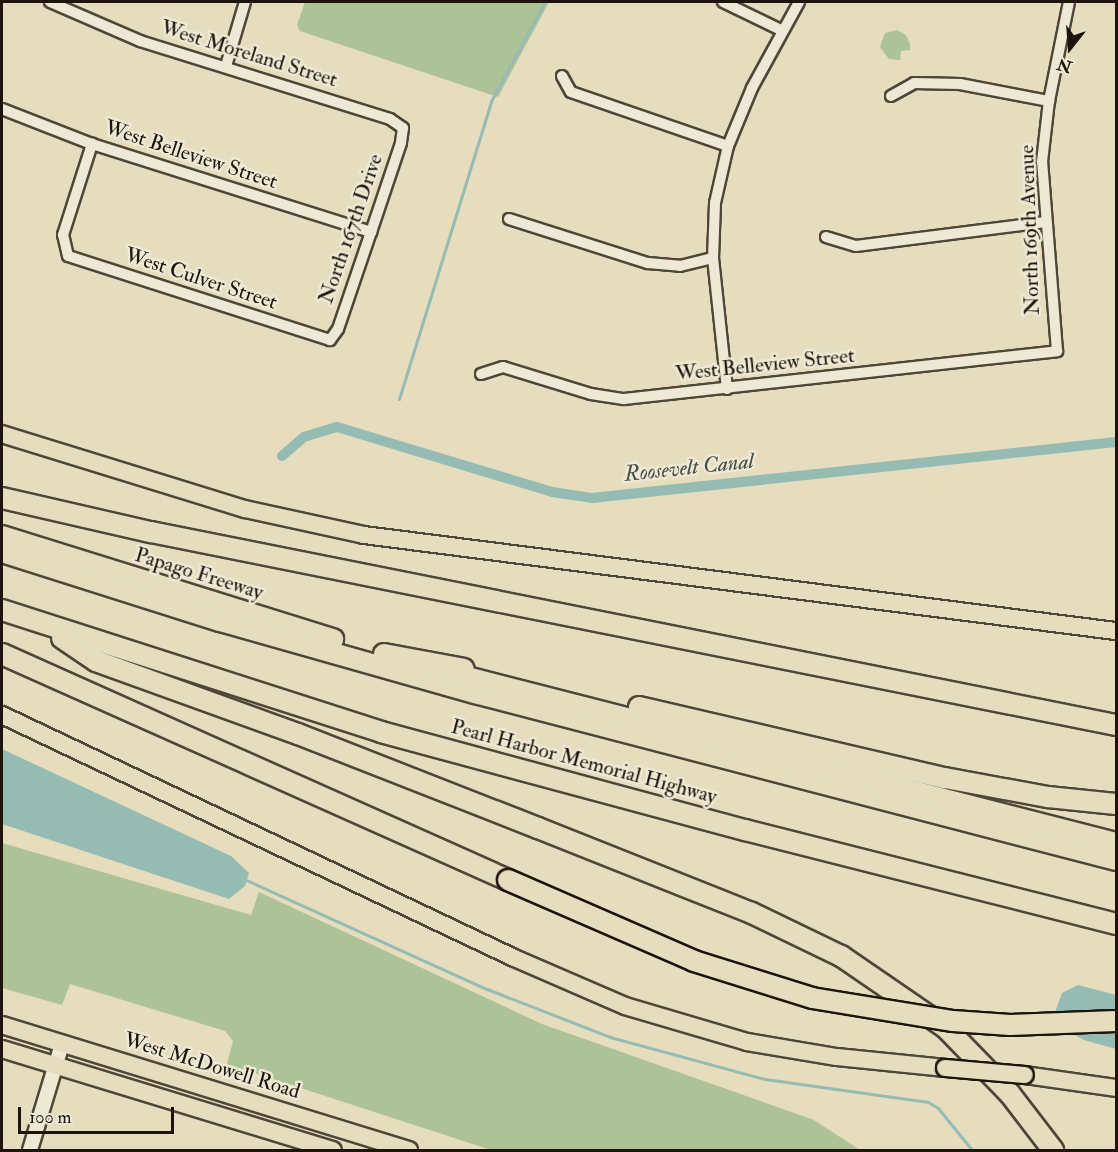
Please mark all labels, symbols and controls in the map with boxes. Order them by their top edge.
street label: West Moreland Street [158,15,340,93]
north arrow [1040,18,1100,78]
text: N [1055,54,1075,77]
street label: West Belleview Street [102,115,280,195]
street label: North 169th Avenue [1014,144,1046,316]
street label: North 167th Drive [314,151,388,307]
street label: West Culver Street [122,243,280,315]
street label: West Belleview Street [674,343,856,387]
water label: Roosevelt Canal [623,448,755,488]
street label: Papago Freeway [132,543,266,605]
street label: Pearl Harbor Memorial Highway [448,714,720,810]
street label: West McDowell Road [121,1027,303,1105]
scale bar [21,1095,177,1133]
text: 100 m [29,1106,72,1129]

